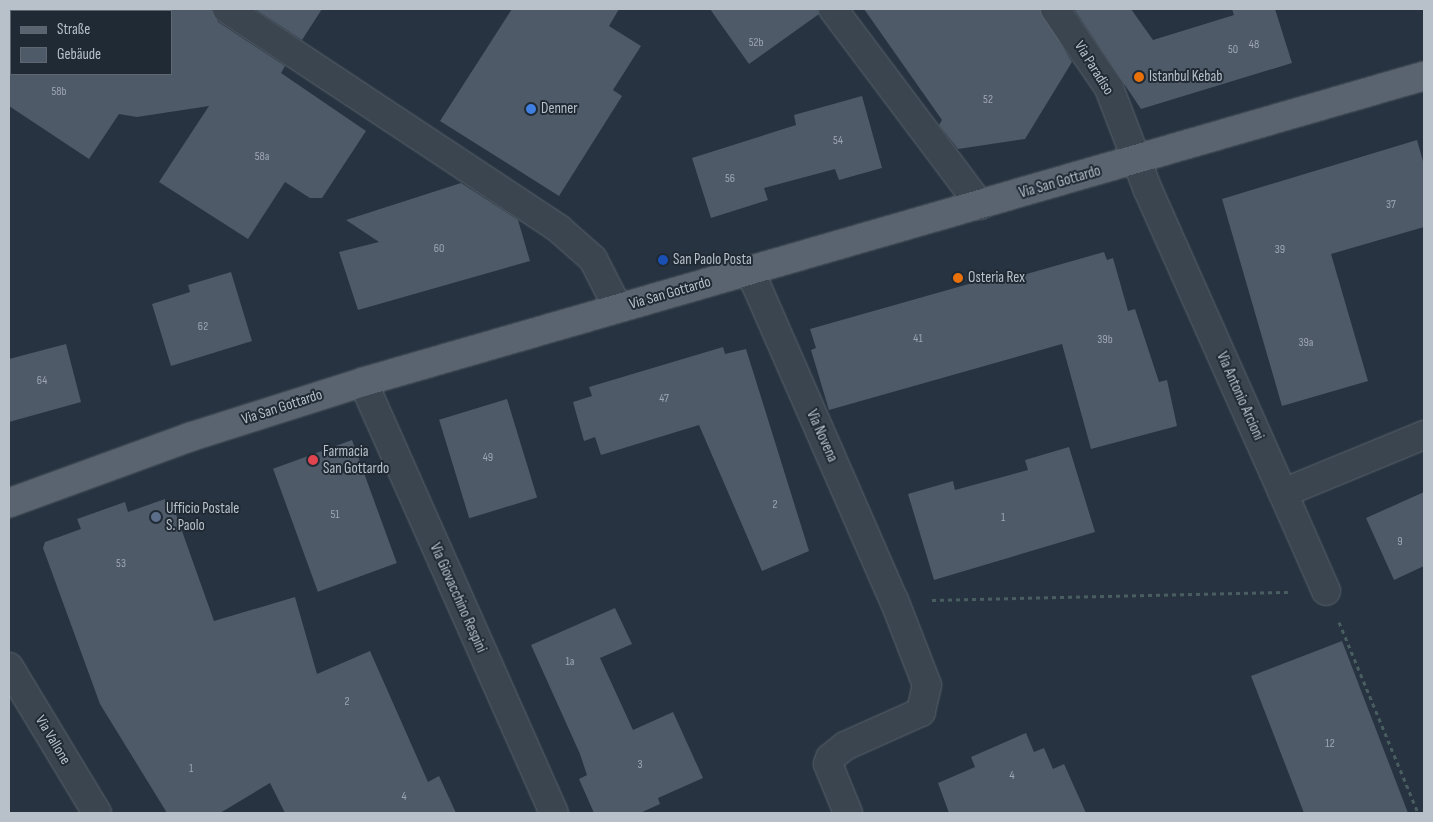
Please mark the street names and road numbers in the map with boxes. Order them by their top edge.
street label: Via Paradiso [1070,38,1118,98]
street label: Via San Gottardo [1017,162,1103,202]
street label: Via San Gottardo [627,273,713,313]
street label: Via Antonio Arcioni [1213,349,1267,443]
street label: Via San Gottardo [239,385,325,429]
street label: Via Novena [803,407,841,465]
street label: Via Giovacchino Respini [426,540,490,656]
street label: Via Vallone [31,712,75,768]

